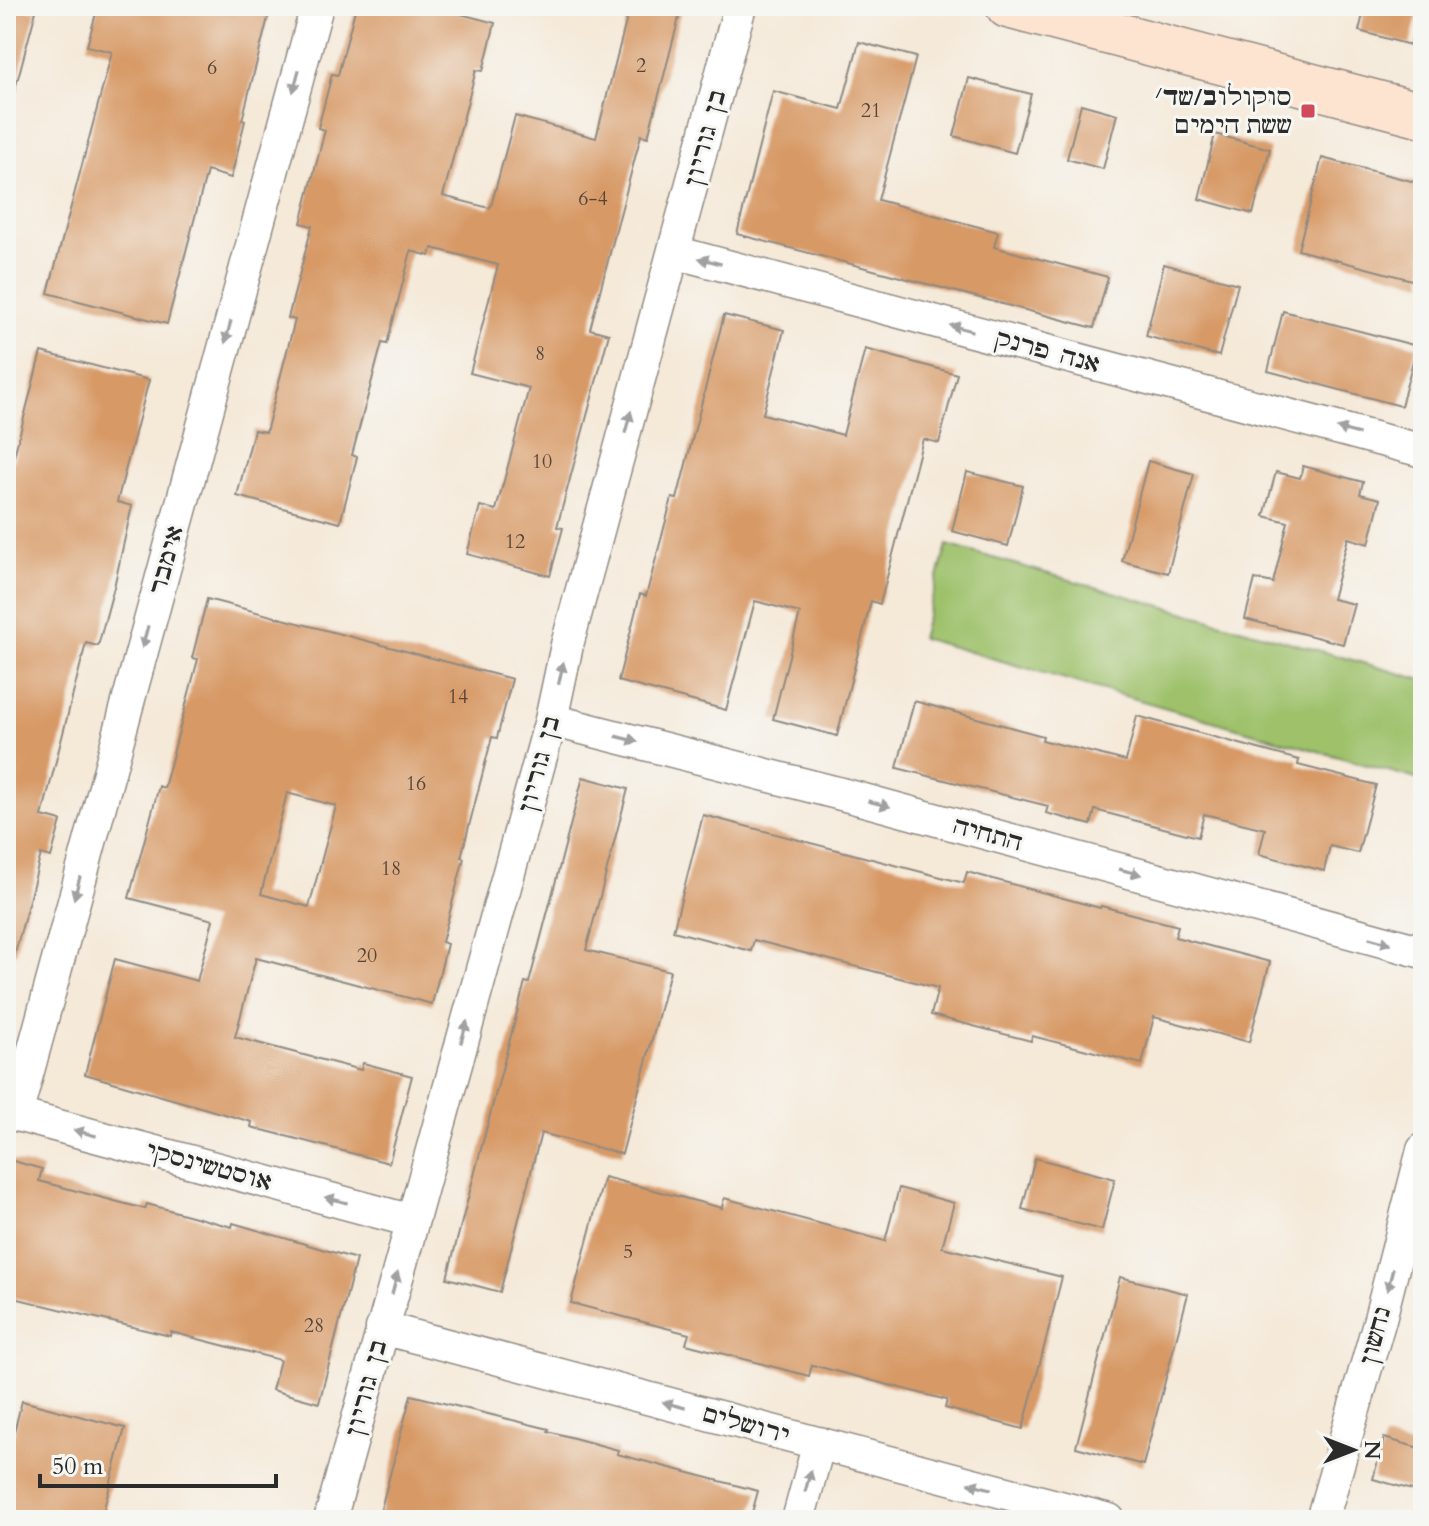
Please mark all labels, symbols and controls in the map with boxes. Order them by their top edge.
house number: 2 [636,52,646,79]
house number: 6 [207,54,217,81]
one-way arrow [290,69,302,94]
place label: סוקולוב/שד׳ ששת הימים [1155,81,1292,142]
street label: בן גוריון [677,86,734,191]
house number: 21 [861,97,881,124]
marker: סוקולוב/שד׳ ששת הימים [1299,102,1317,120]
house number: 6-4 [578,185,608,212]
one-way arrow [697,254,721,267]
one-way arrow [222,320,234,345]
one-way arrow [949,321,973,334]
street label: אנה פרנק [992,322,1104,381]
house number: 8 [535,340,545,367]
one-way arrow [622,409,634,434]
one-way arrow [1335,424,1360,436]
house number: 10 [532,448,552,475]
street label: אימבר [141,522,192,598]
house number: 12 [505,528,525,555]
one-way arrow [139,625,151,650]
one-way arrow [555,660,568,685]
house number: 14 [448,683,468,710]
street label: בן גוריון [511,712,568,817]
one-way arrow [615,733,640,745]
house number: 16 [406,770,426,797]
one-way arrow [866,798,891,810]
street label: התחיה [950,809,1026,860]
house number: 18 [381,855,401,882]
one-way arrow [1118,866,1142,879]
one-way arrow [71,876,83,901]
one-way arrow [1368,935,1393,947]
house number: 20 [357,942,377,969]
one-way arrow [459,1020,471,1045]
one-way arrow [73,1127,98,1139]
street label: אוסטשינסקי [142,1134,276,1199]
one-way arrow [324,1194,349,1206]
house number: 5 [623,1238,633,1265]
one-way arrow [1383,1267,1395,1292]
one-way arrow [389,1270,402,1294]
street label: נחשון [1352,1303,1399,1369]
house number: 28 [304,1312,324,1339]
street label: בן גוריון [338,1336,395,1441]
street label: ירושלים [698,1397,793,1452]
one-way arrow [662,1398,687,1410]
north arrow [1313,1410,1393,1490]
scale bar [40,1438,276,1488]
text: N [1357,1440,1387,1460]
text: 50 m [52,1450,104,1483]
one-way arrow [803,1469,815,1494]
one-way arrow [967,1479,992,1491]

